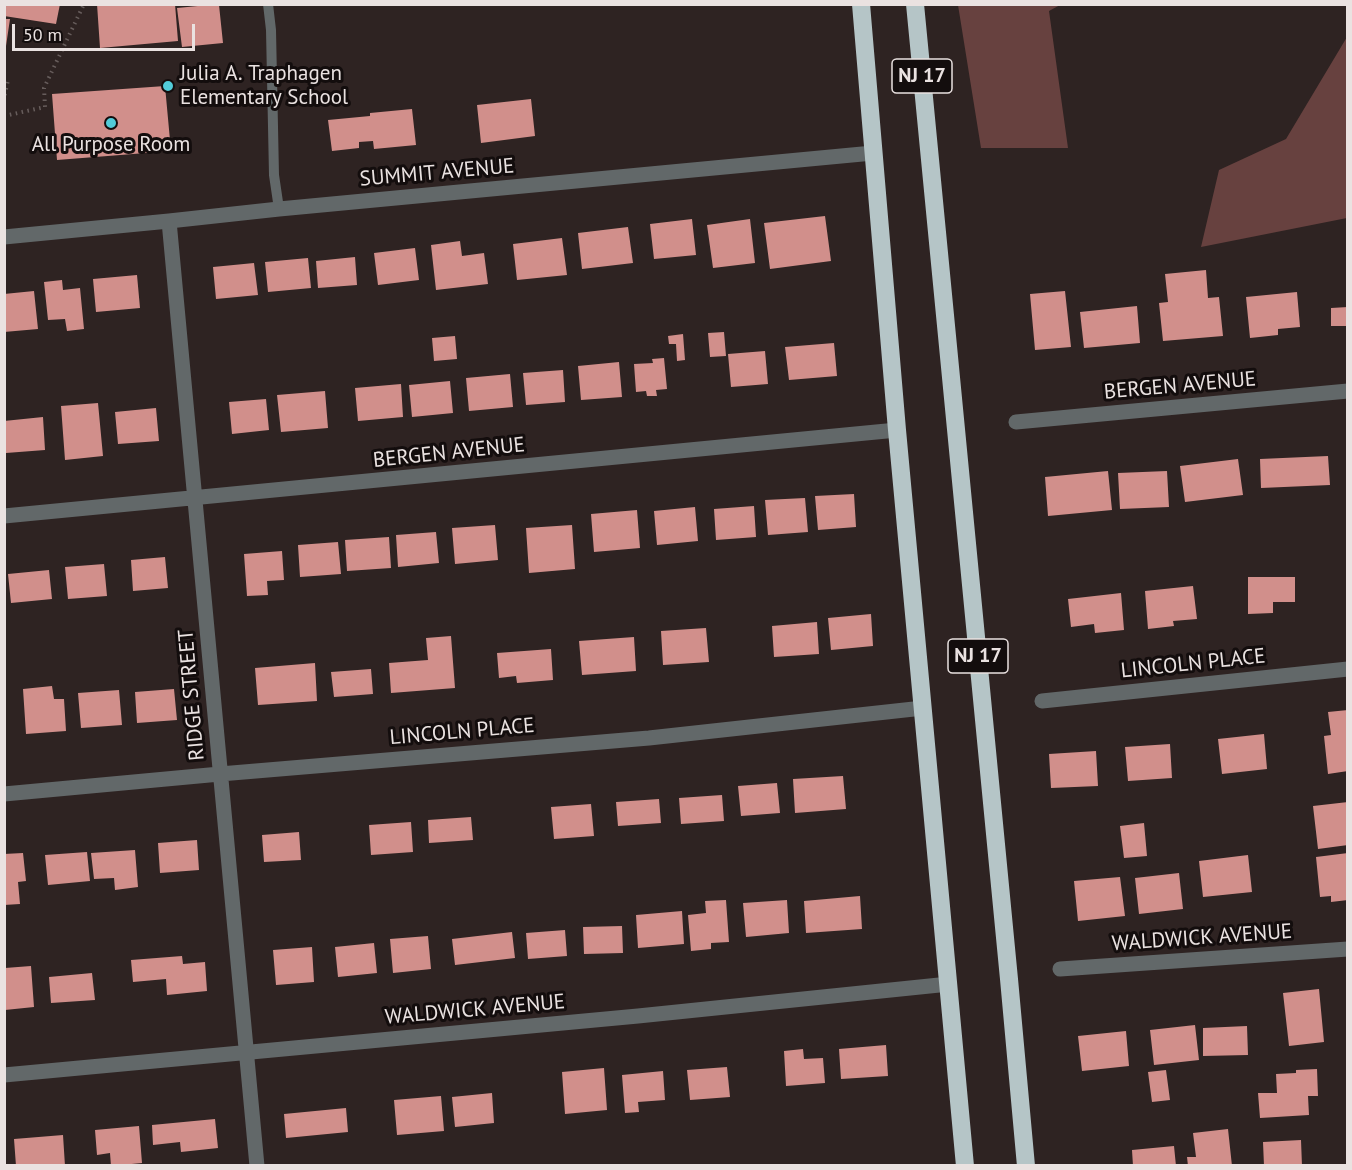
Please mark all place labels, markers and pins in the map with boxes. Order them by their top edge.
place label: Julia A. Traphagen Elementary School [180,61,348,111]
marker: Julia A. Traphagen Elementary School [161,79,175,93]
marker: All Purpose Room [104,116,118,130]
place label: All Purpose Room [32,132,190,158]

